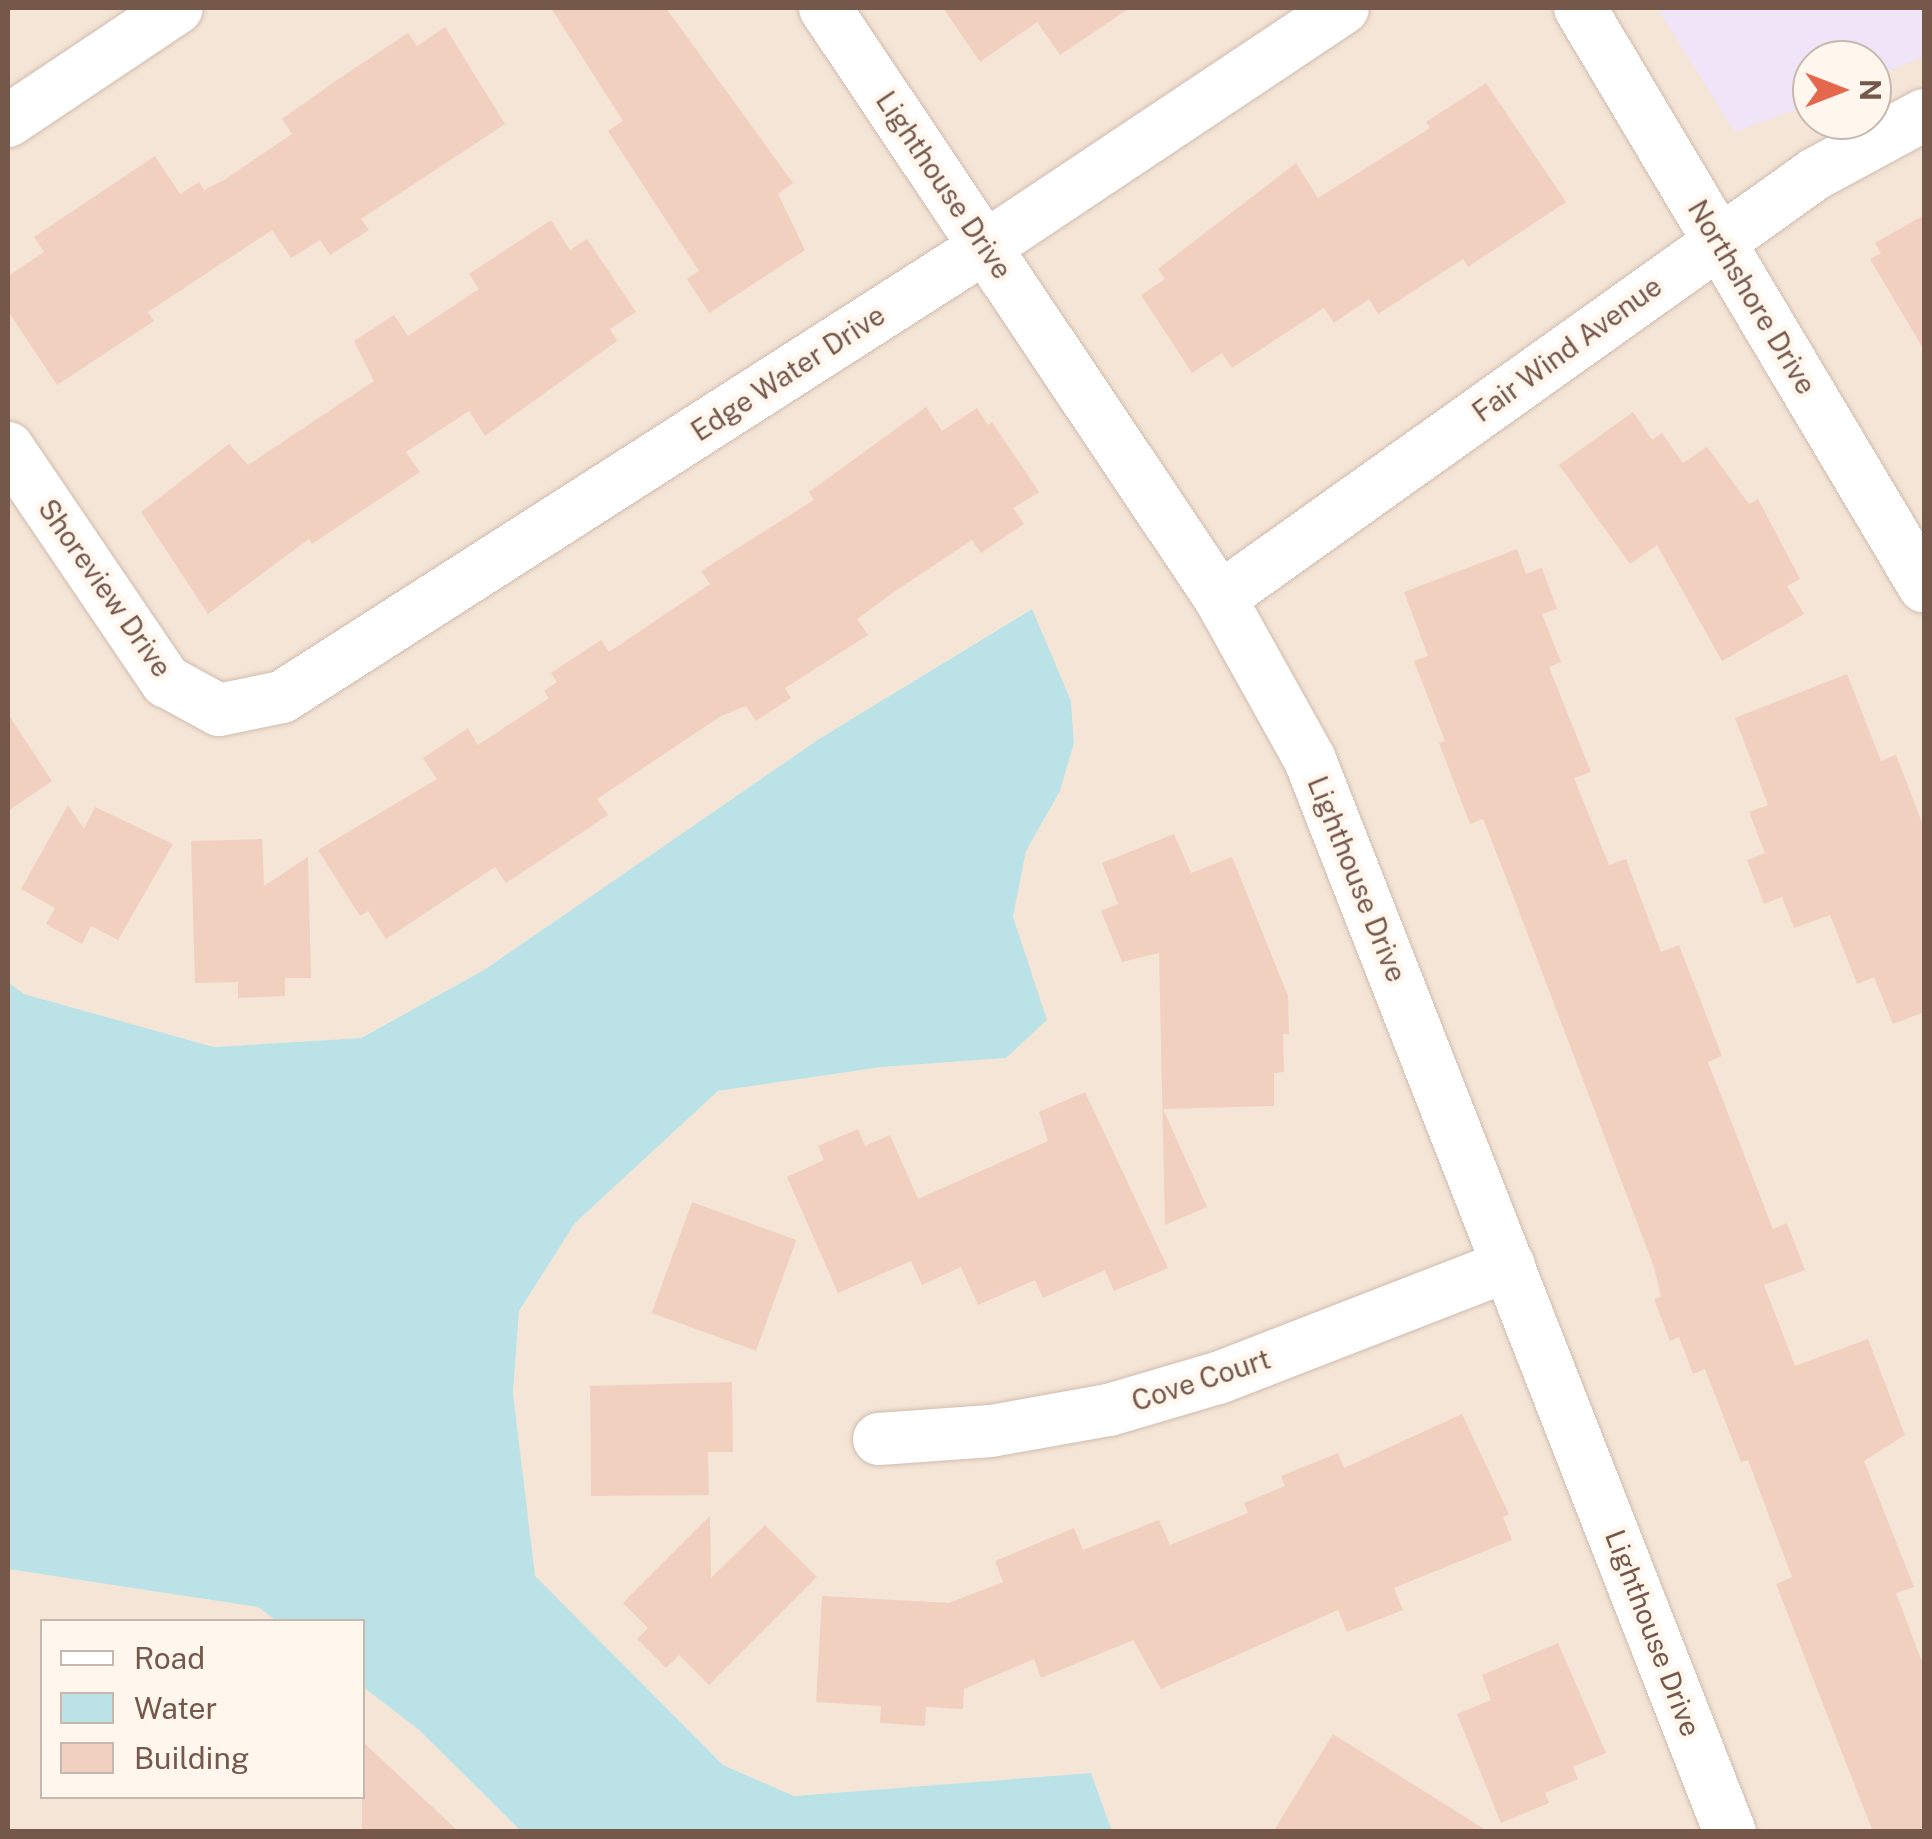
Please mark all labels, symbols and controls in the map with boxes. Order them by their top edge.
north arrow [1792,40,1892,140]
text: N [1854,79,1887,101]
street label: Lighthouse Drive [869,85,1019,285]
street label: Northshore Drive [1681,194,1823,400]
street label: Fair Wind Avenue [1466,269,1668,429]
street label: Edge Water Drive [685,298,891,448]
street label: Shoreview Drive [31,493,179,683]
street label: Lighthouse Drive [1300,771,1414,987]
street label: Cove Court [1127,1342,1275,1418]
street label: Lighthouse Drive [1598,1525,1708,1741]
legend [40,1619,365,1799]
text: Road [134,1640,205,1676]
text: Water [134,1690,217,1726]
text: Building [134,1740,249,1776]

